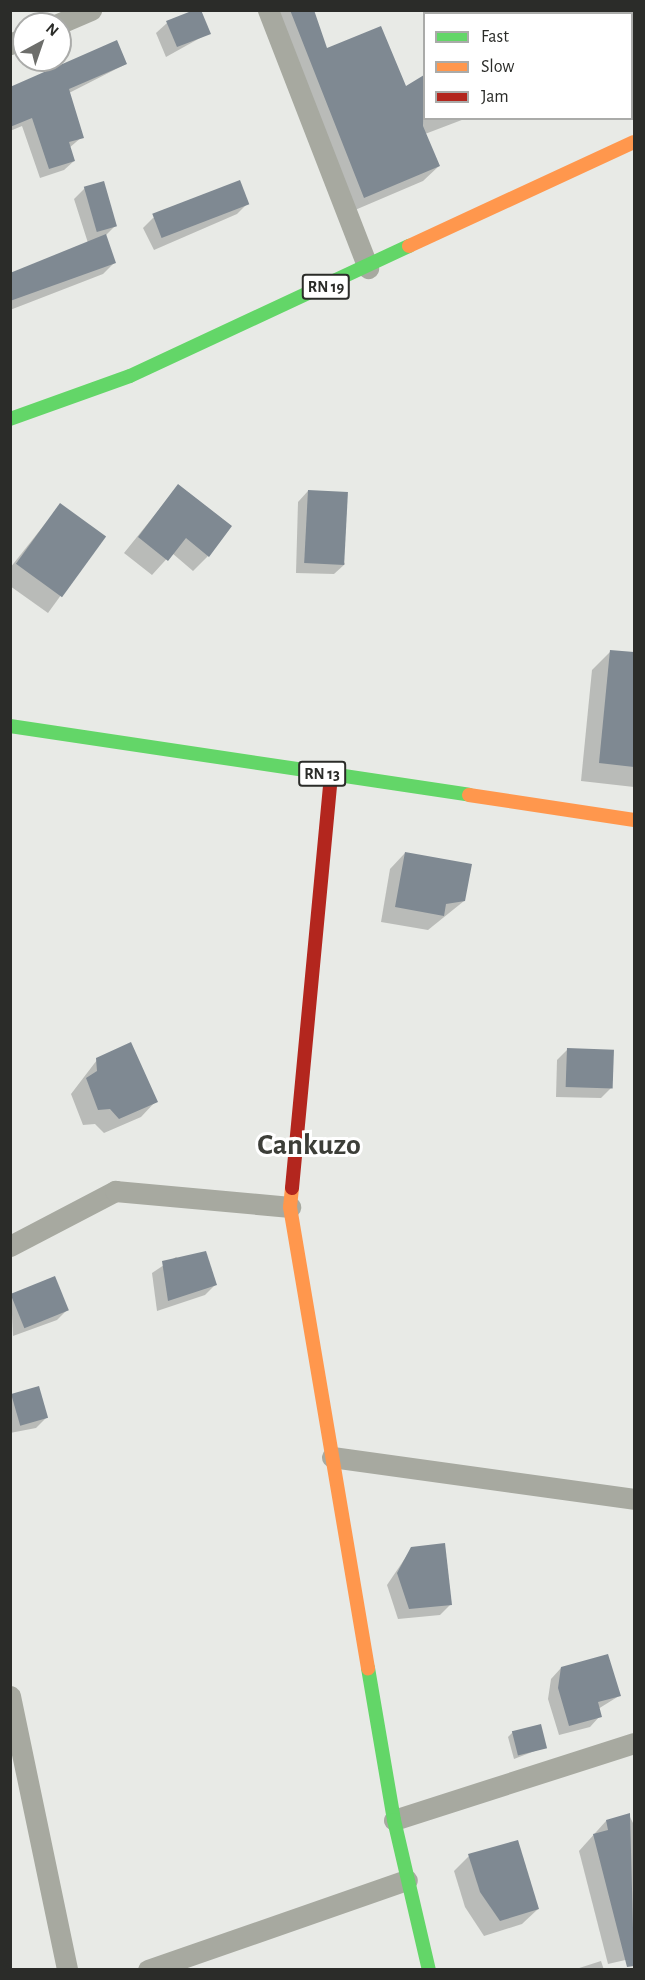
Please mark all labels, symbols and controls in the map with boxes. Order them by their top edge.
north arrow [12,12,72,72]
legend [423,12,633,120]
text: N [43,20,62,39]
text: Fast [481,28,509,46]
text: Slow [481,58,514,76]
text: Jam [481,88,509,106]
road number: RN 19 [300,274,352,300]
road number: RN 13 [298,761,346,787]
district label: Cankuzo [257,1127,361,1163]

